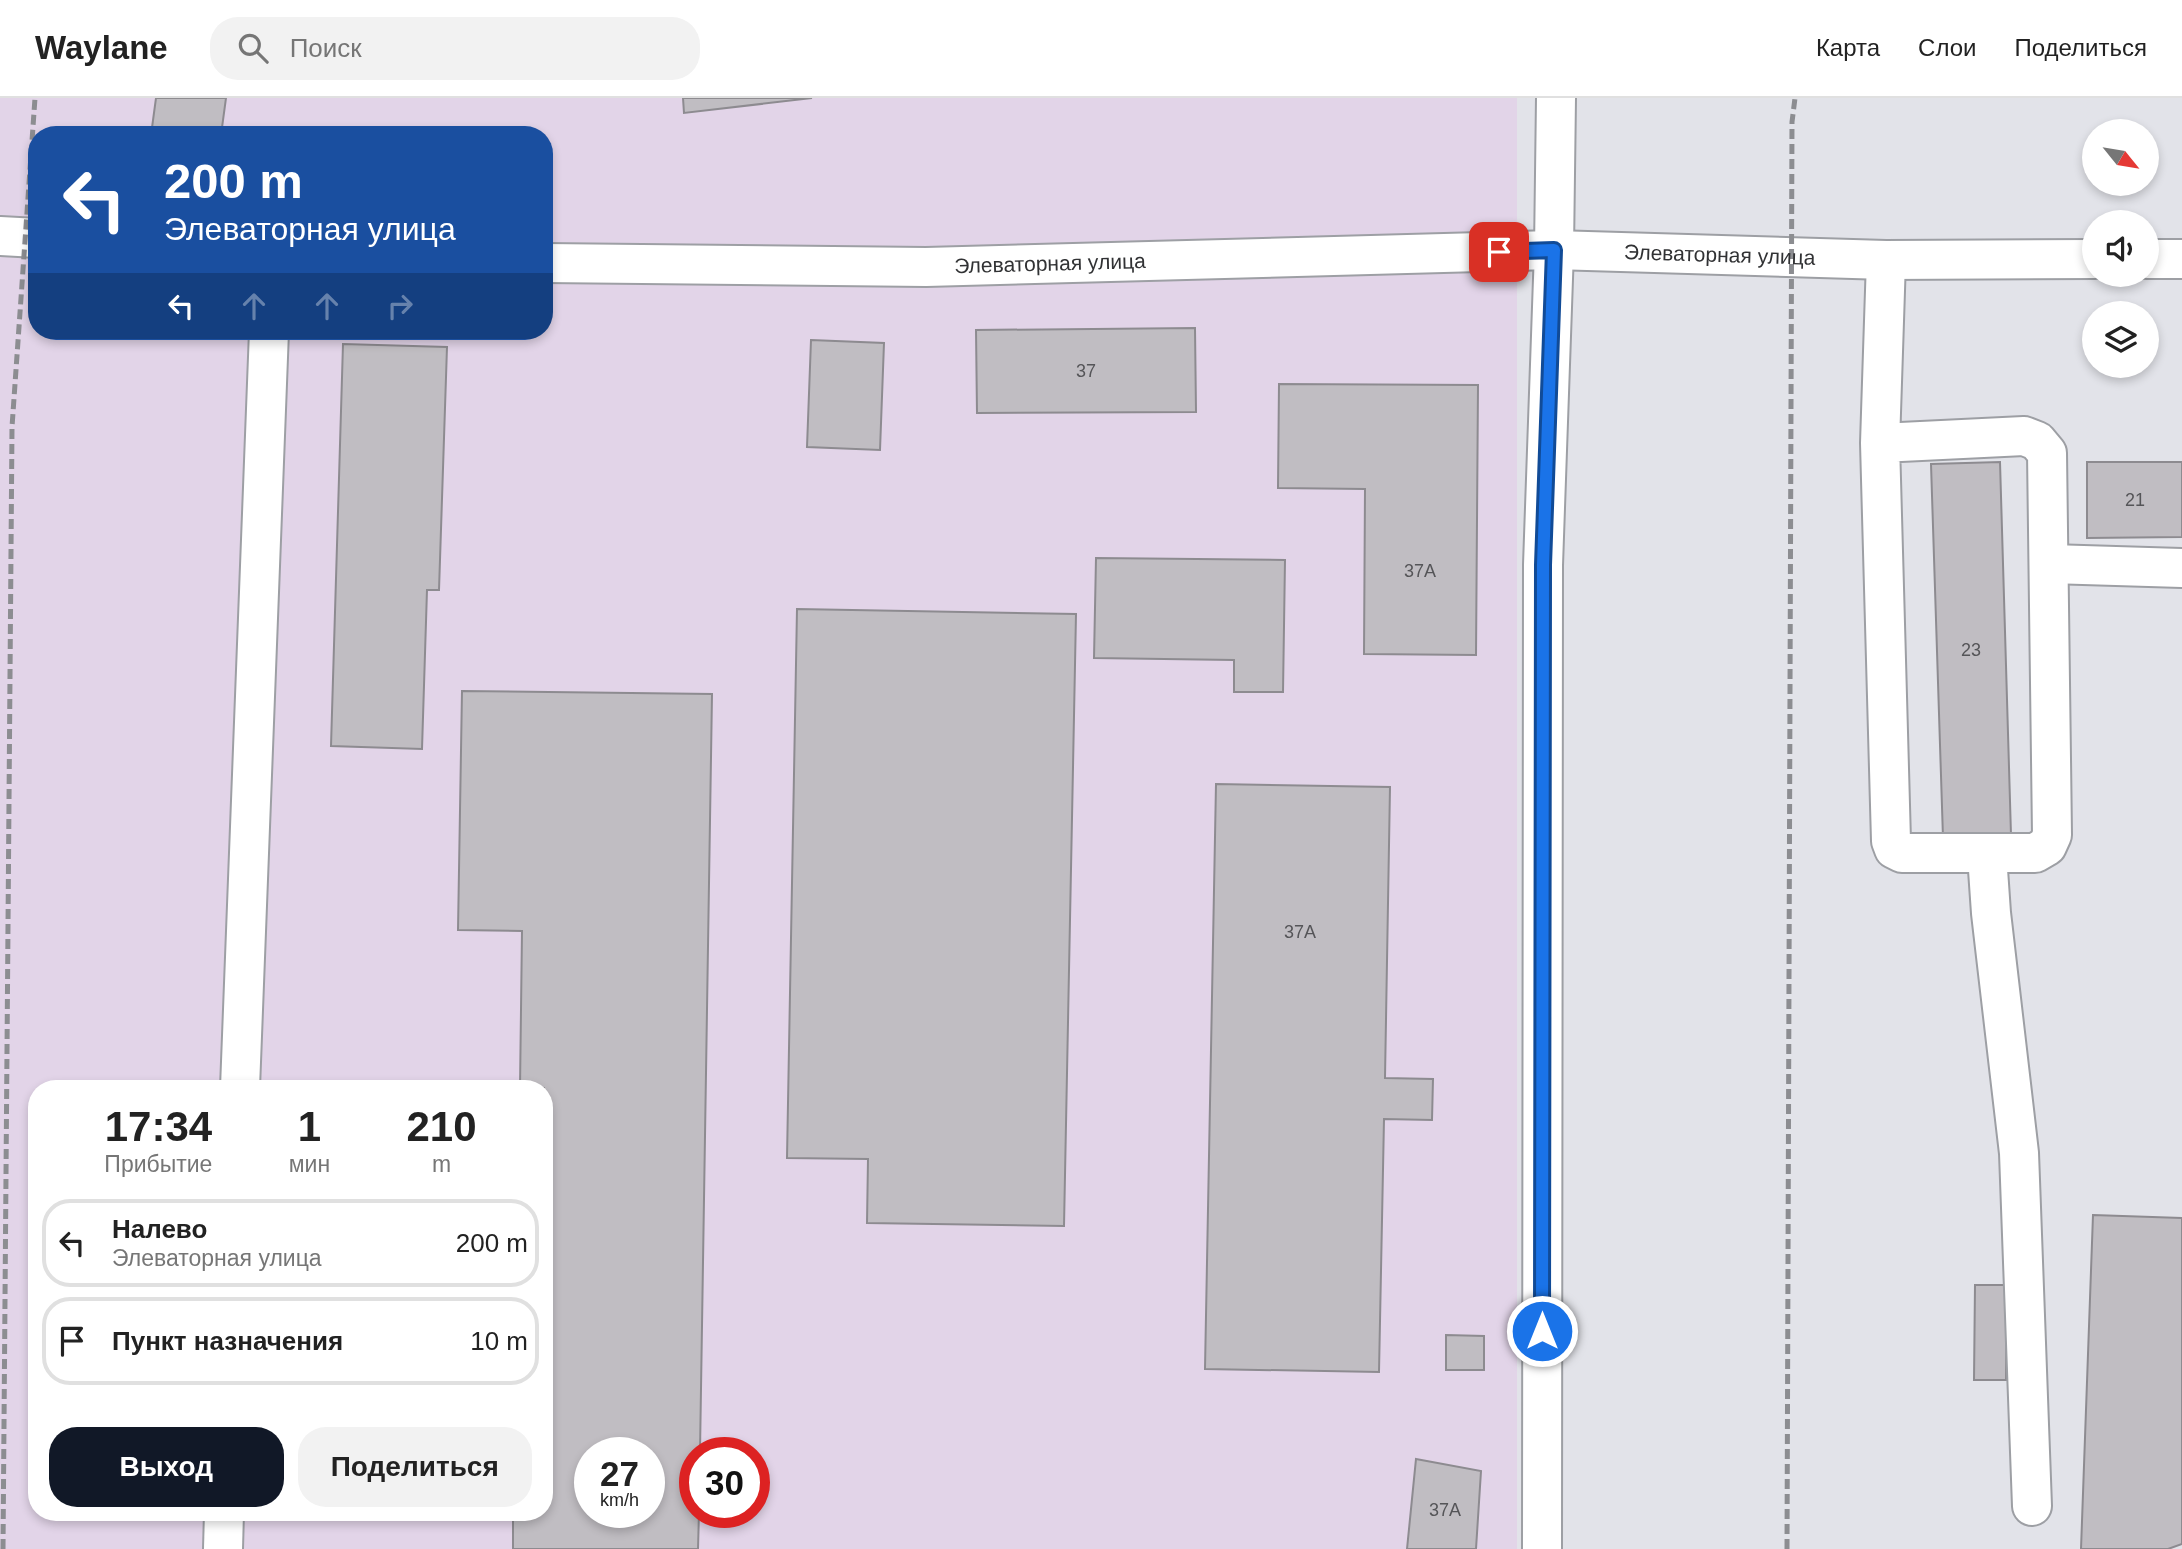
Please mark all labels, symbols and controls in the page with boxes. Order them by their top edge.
search box [210,17,700,80]
text: Waylane [35,29,168,66]
icon: search [234,29,272,67]
text: Поиск [290,33,362,63]
text: Карта [1816,34,1880,61]
text: Слои [1918,34,1976,61]
text: Поделиться [2014,34,2147,61]
north arrow [2082,119,2160,196]
map controls [2082,119,2159,378]
icon: left [49,154,140,245]
text: 200 m [164,154,303,208]
button: sound [2082,210,2159,287]
text: Элеваторная улица [164,211,456,247]
pin [1469,222,1529,282]
icon: arrive [1480,233,1518,271]
street label: Элеваторная улица [1624,240,1816,269]
street label: Элеваторная улица [954,249,1146,277]
icon: left [162,287,200,325]
icon: ahead [235,287,273,325]
icon: ahead [308,287,346,325]
icon: right [381,287,419,325]
button: layers [2082,301,2159,378]
house number: 37 [1076,361,1096,381]
house number: 21 [2125,490,2145,510]
house number: 37А [1404,561,1436,581]
house number: 23 [1961,640,1981,660]
house number: 37А [1284,922,1316,942]
text: 17:34 [105,1103,212,1150]
text: 1 [298,1103,321,1150]
text: 210 [407,1103,477,1150]
text: Прибытие [104,1151,212,1177]
text: мин [289,1151,330,1177]
text: m [432,1151,451,1177]
text: Налево [112,1214,207,1244]
icon: left [53,1224,91,1262]
text: 200 m [456,1228,528,1258]
text: Элеваторная улица [112,1245,322,1271]
position arrow [1505,1294,1579,1368]
icon: arrive [53,1322,91,1360]
text: Пункт назначения [112,1326,343,1356]
text: 10 m [470,1326,528,1356]
button: Выход [49,1427,284,1507]
button: Поделиться [298,1427,532,1507]
speed limit sign: 30 [679,1437,770,1528]
text: 27 [600,1454,639,1493]
text: km/h [600,1490,639,1510]
house number: 37А [1429,1500,1461,1520]

